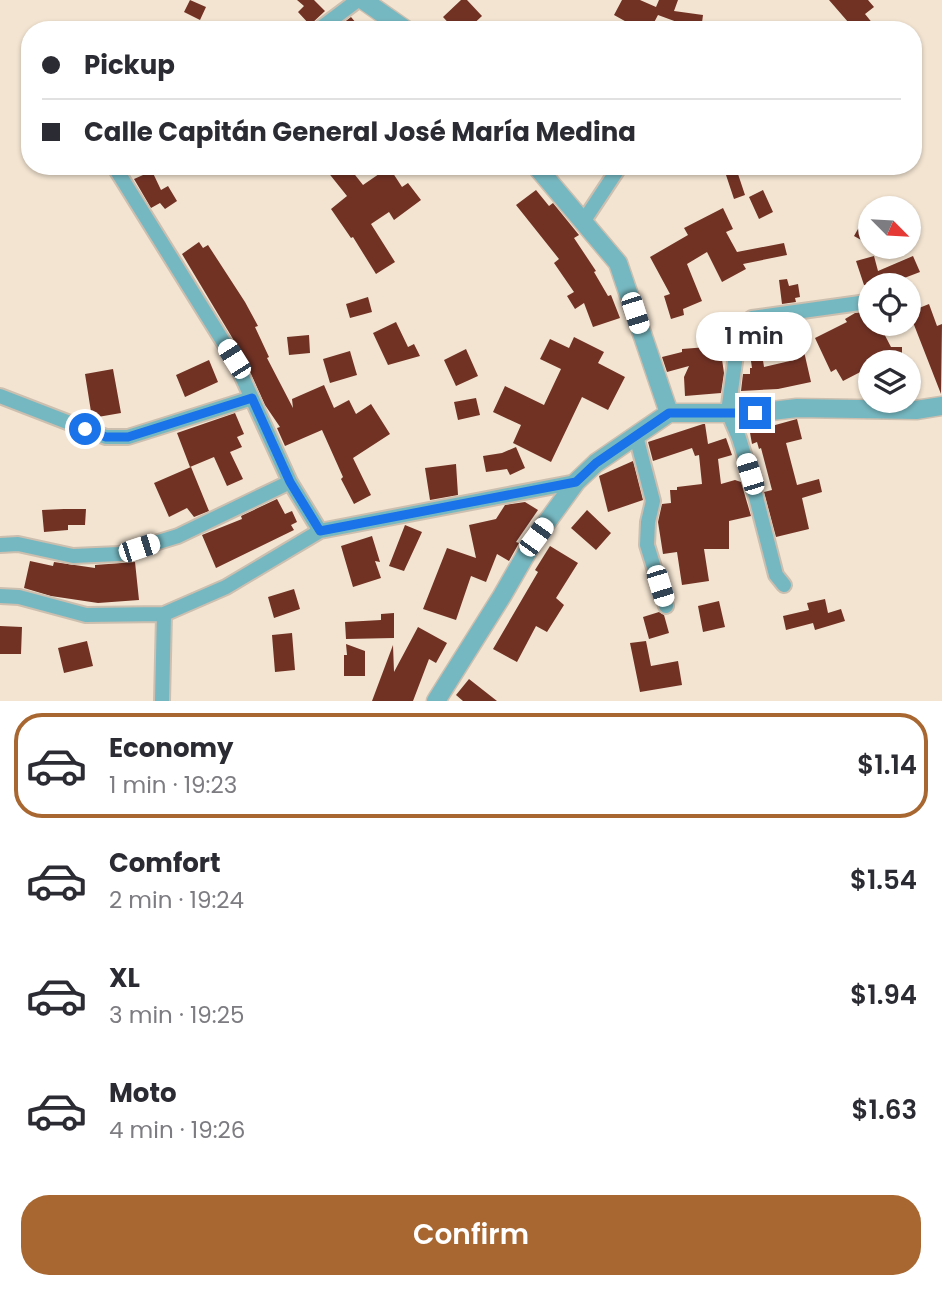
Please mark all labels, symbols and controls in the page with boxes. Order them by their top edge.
text: Pickup [84,47,175,83]
text: Calle Capitán General José María Medina [84,114,636,150]
north arrow [858,196,920,259]
map controls [858,196,921,413]
button: locate [858,273,921,336]
car [619,290,652,336]
callout: 1 min [697,312,813,360]
text: 1 min [724,320,784,352]
car [214,336,255,382]
button: layers [858,350,921,413]
route end [739,397,771,429]
route start [69,413,101,445]
car [734,451,767,497]
car [516,514,557,560]
car [116,532,163,564]
car [644,563,677,609]
text: Economy [109,730,233,766]
icon: car [25,734,88,797]
text: $1.14 [857,747,917,783]
text: 1 min · 19:23 [109,769,237,801]
text: Comfort [109,845,221,881]
icon: car [25,849,88,912]
text: $1.54 [850,862,917,898]
text: 2 min · 19:24 [109,884,244,916]
text: XL [109,960,140,996]
icon: car [25,964,88,1027]
text: $1.94 [850,977,917,1013]
text: 3 min · 19:25 [109,999,244,1031]
text: Moto [109,1075,177,1111]
icon: car [25,1079,88,1142]
text: $1.63 [852,1092,917,1128]
text: 4 min · 19:26 [109,1114,245,1146]
button: Confirm [21,1195,921,1275]

